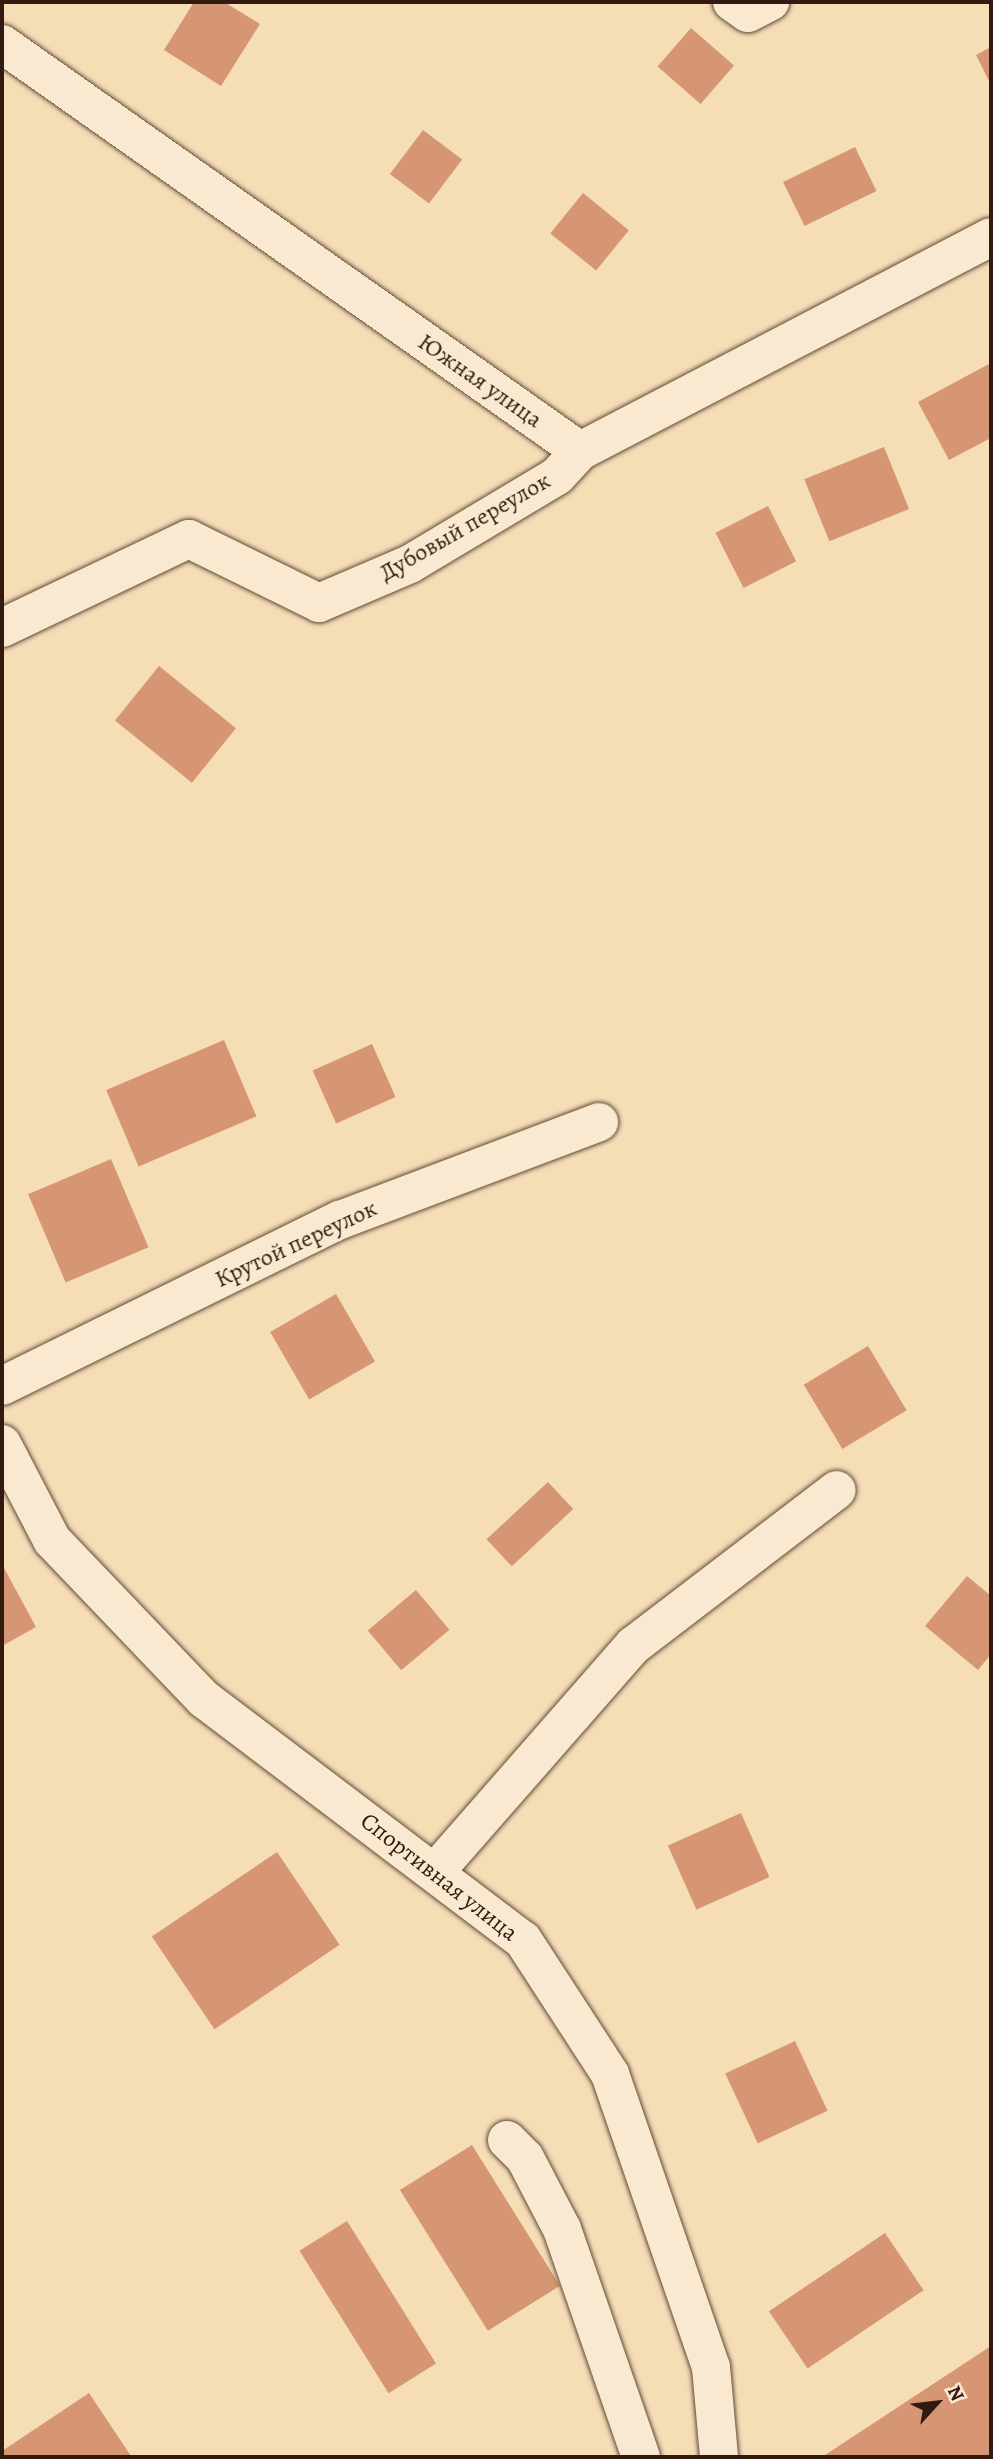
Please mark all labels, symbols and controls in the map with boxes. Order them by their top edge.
street label: Южная улица [412,328,548,434]
street label: Дубовый переулок [374,466,556,588]
street label: Крутой переулок [211,1194,381,1294]
street label: Спортивная улица [355,1807,523,1947]
north arrow [902,2368,972,2438]
text: N [941,2381,970,2406]

